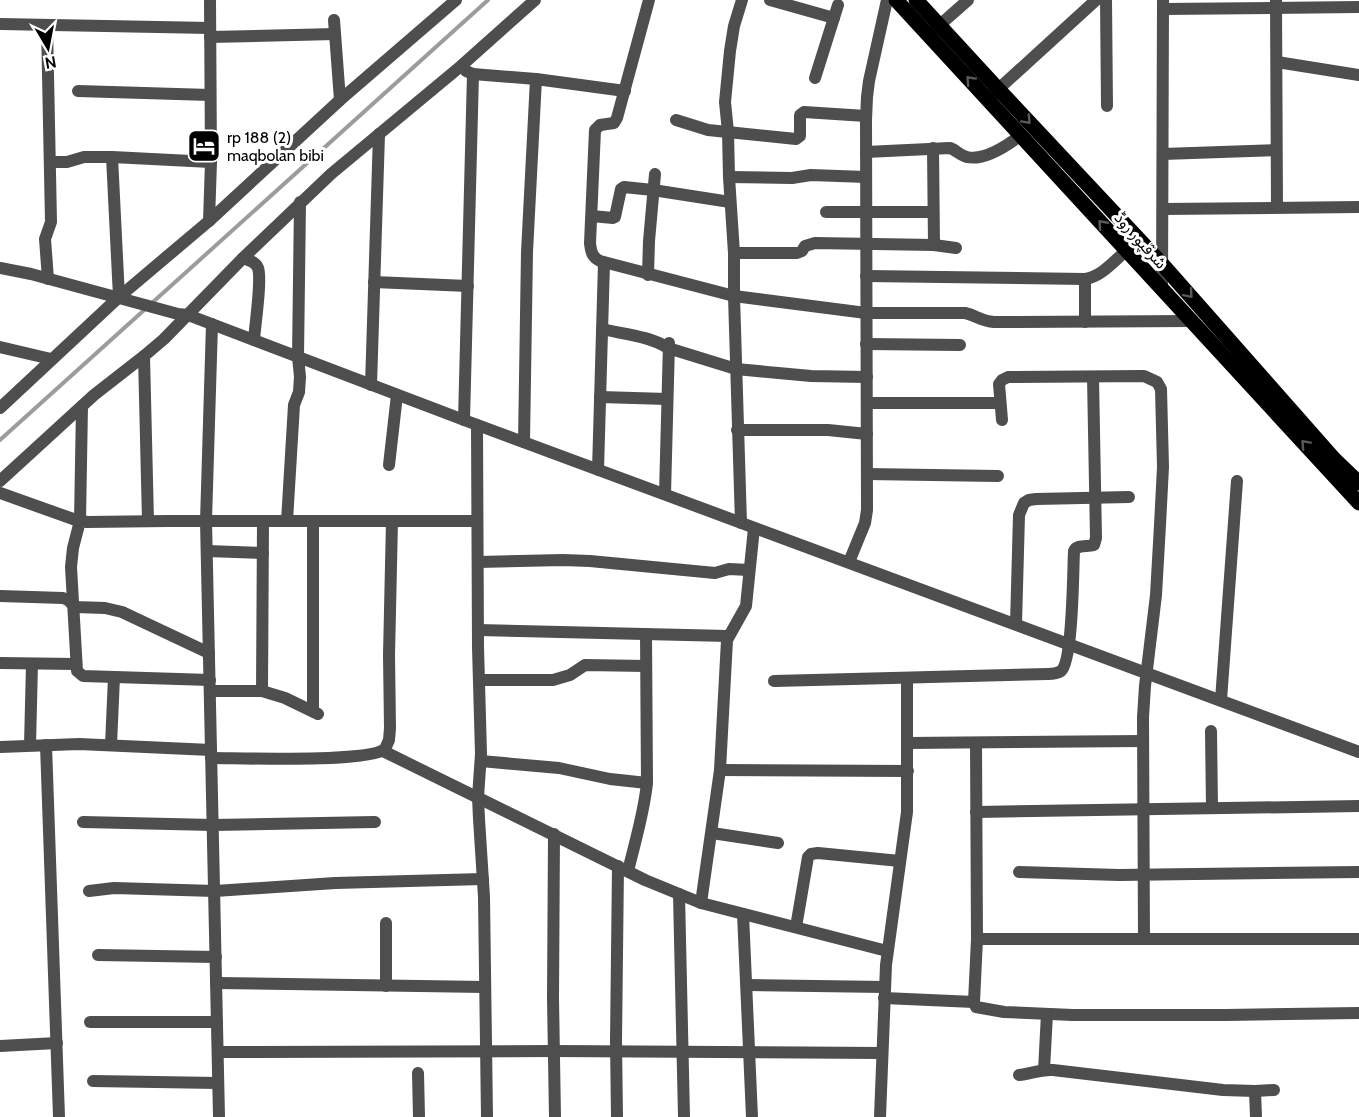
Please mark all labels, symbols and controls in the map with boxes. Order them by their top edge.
north arrow [18,18,78,78]
text: N [43,52,58,73]
one-way arrow [966,76,977,87]
one-way arrow [1020,114,1031,124]
hotel icon: rp 188 (2) maqbolan bibi [186,128,222,164]
place label: rp 188 (2) maqbolan bibi [227,128,324,165]
street label: شرقپور روڈ [1110,208,1171,273]
one-way arrow [1098,220,1109,231]
one-way arrow [1182,287,1193,298]
one-way arrow [1301,441,1312,451]

